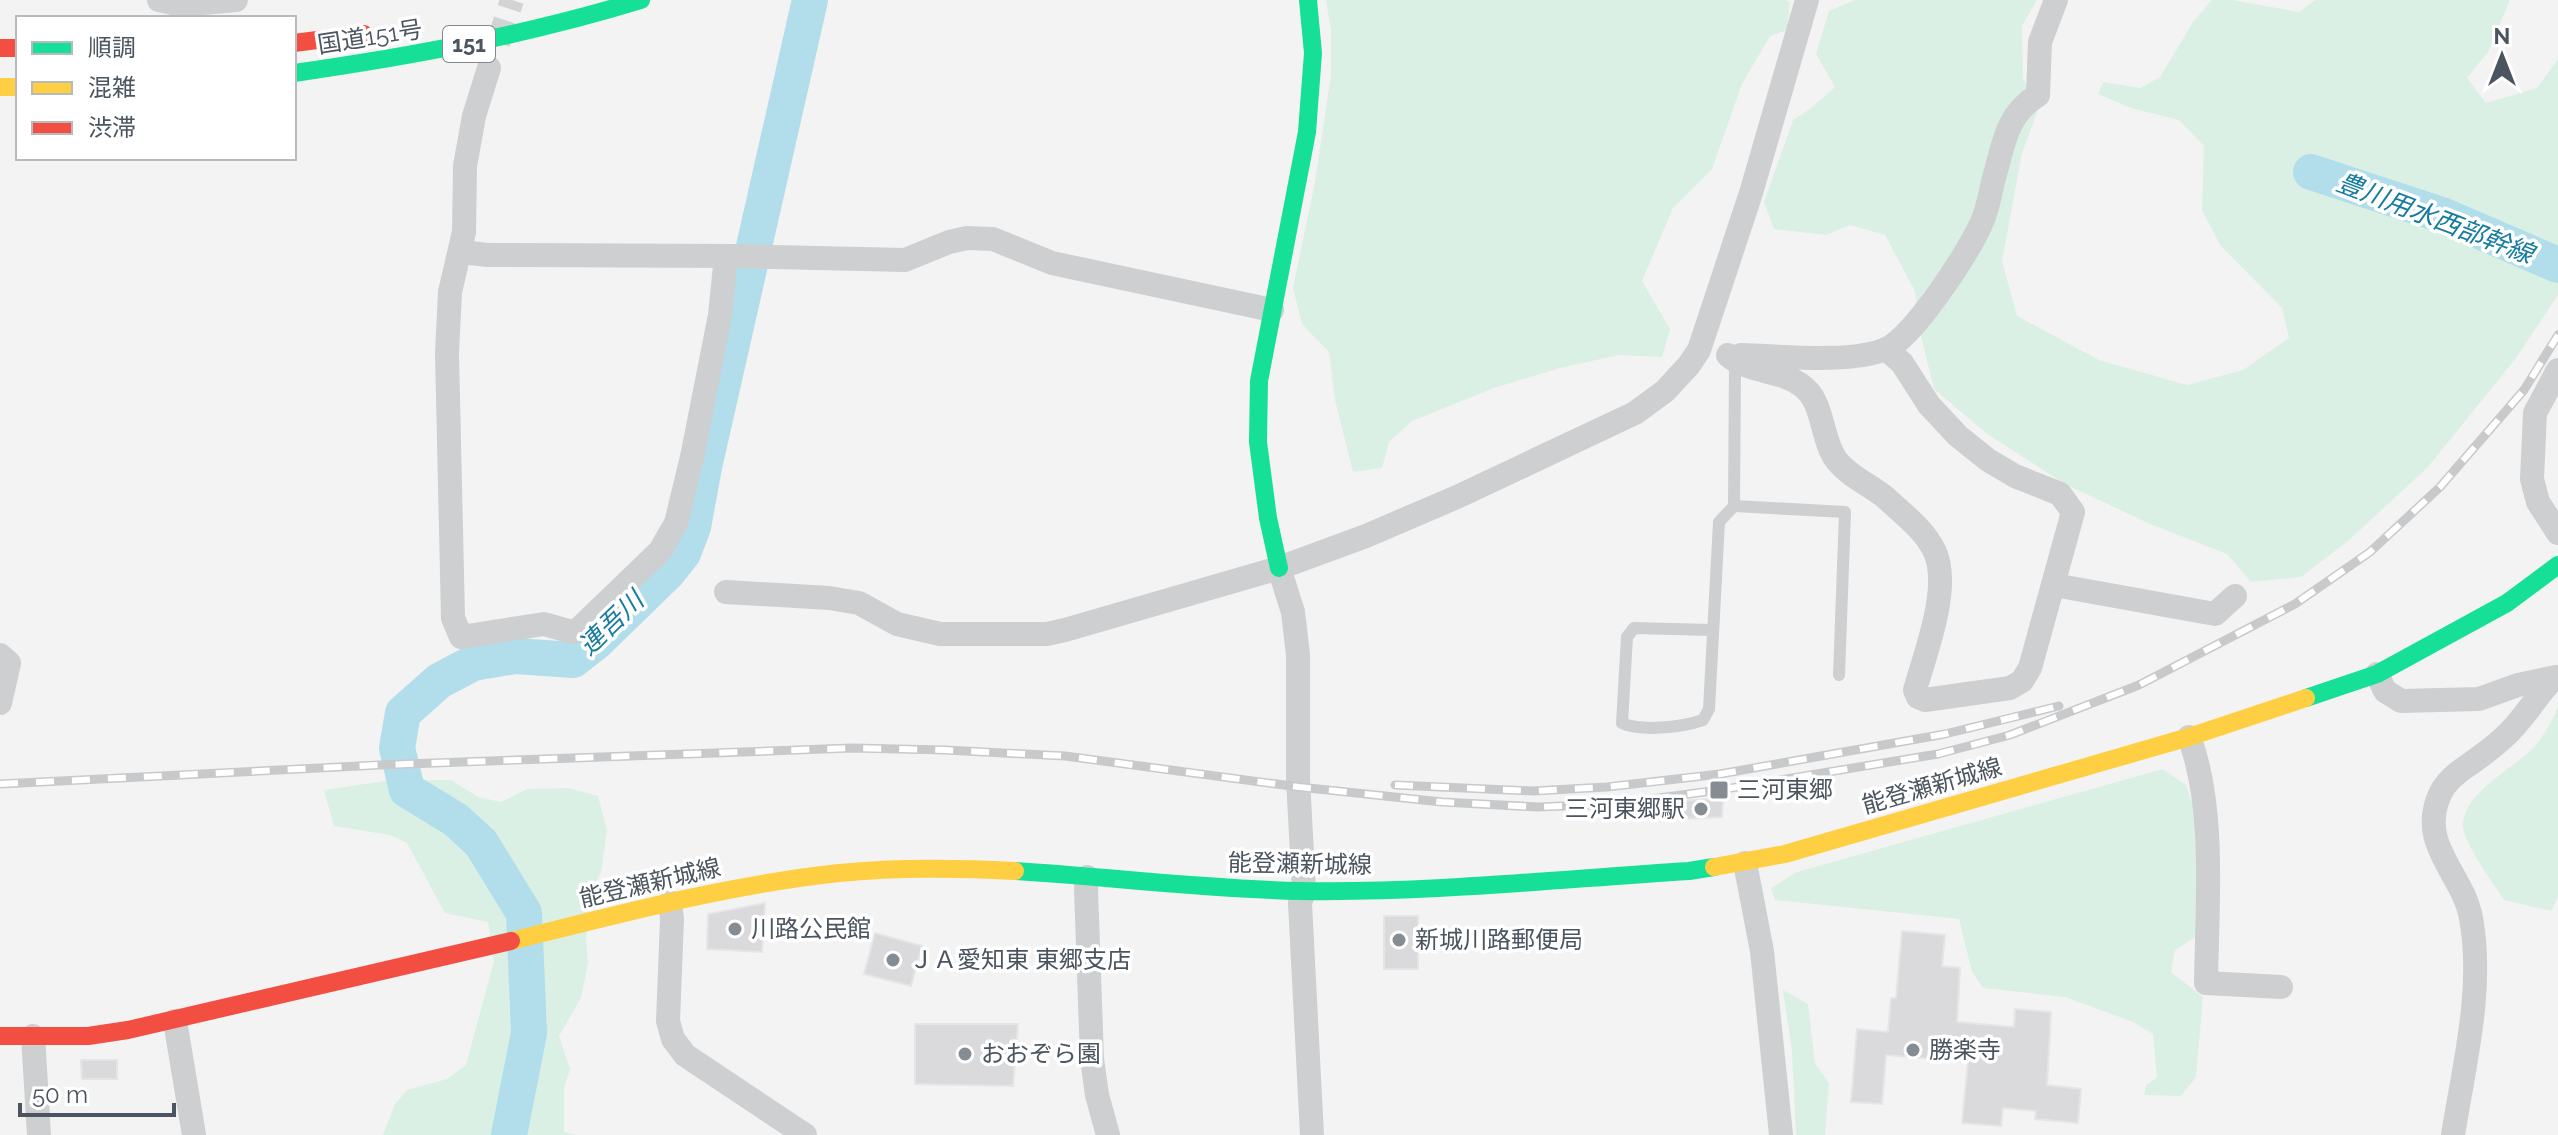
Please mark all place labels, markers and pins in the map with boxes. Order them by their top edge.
place label: 三河東郷 [1737,775,1833,804]
marker: 三河東郷 [1708,779,1730,801]
place label: 三河東郷駅 [1565,794,1685,823]
marker: 三河東郷駅 [1692,800,1710,818]
place label: 川路公民館 [751,914,871,943]
marker: 川路公民館 [726,920,744,938]
place label: 新城川路郵便局 [1415,925,1583,954]
marker: 新城川路郵便局 [1390,931,1408,949]
place label: ＪＡ愛知東 東郷支店 [909,945,1131,974]
marker: ＪＡ愛知東 東郷支店 [884,951,902,969]
place label: 勝楽寺 [1929,1035,2001,1064]
place label: おおぞら園 [981,1039,1101,1068]
marker: 勝楽寺 [1904,1041,1922,1059]
marker: おおぞら園 [956,1045,974,1063]

